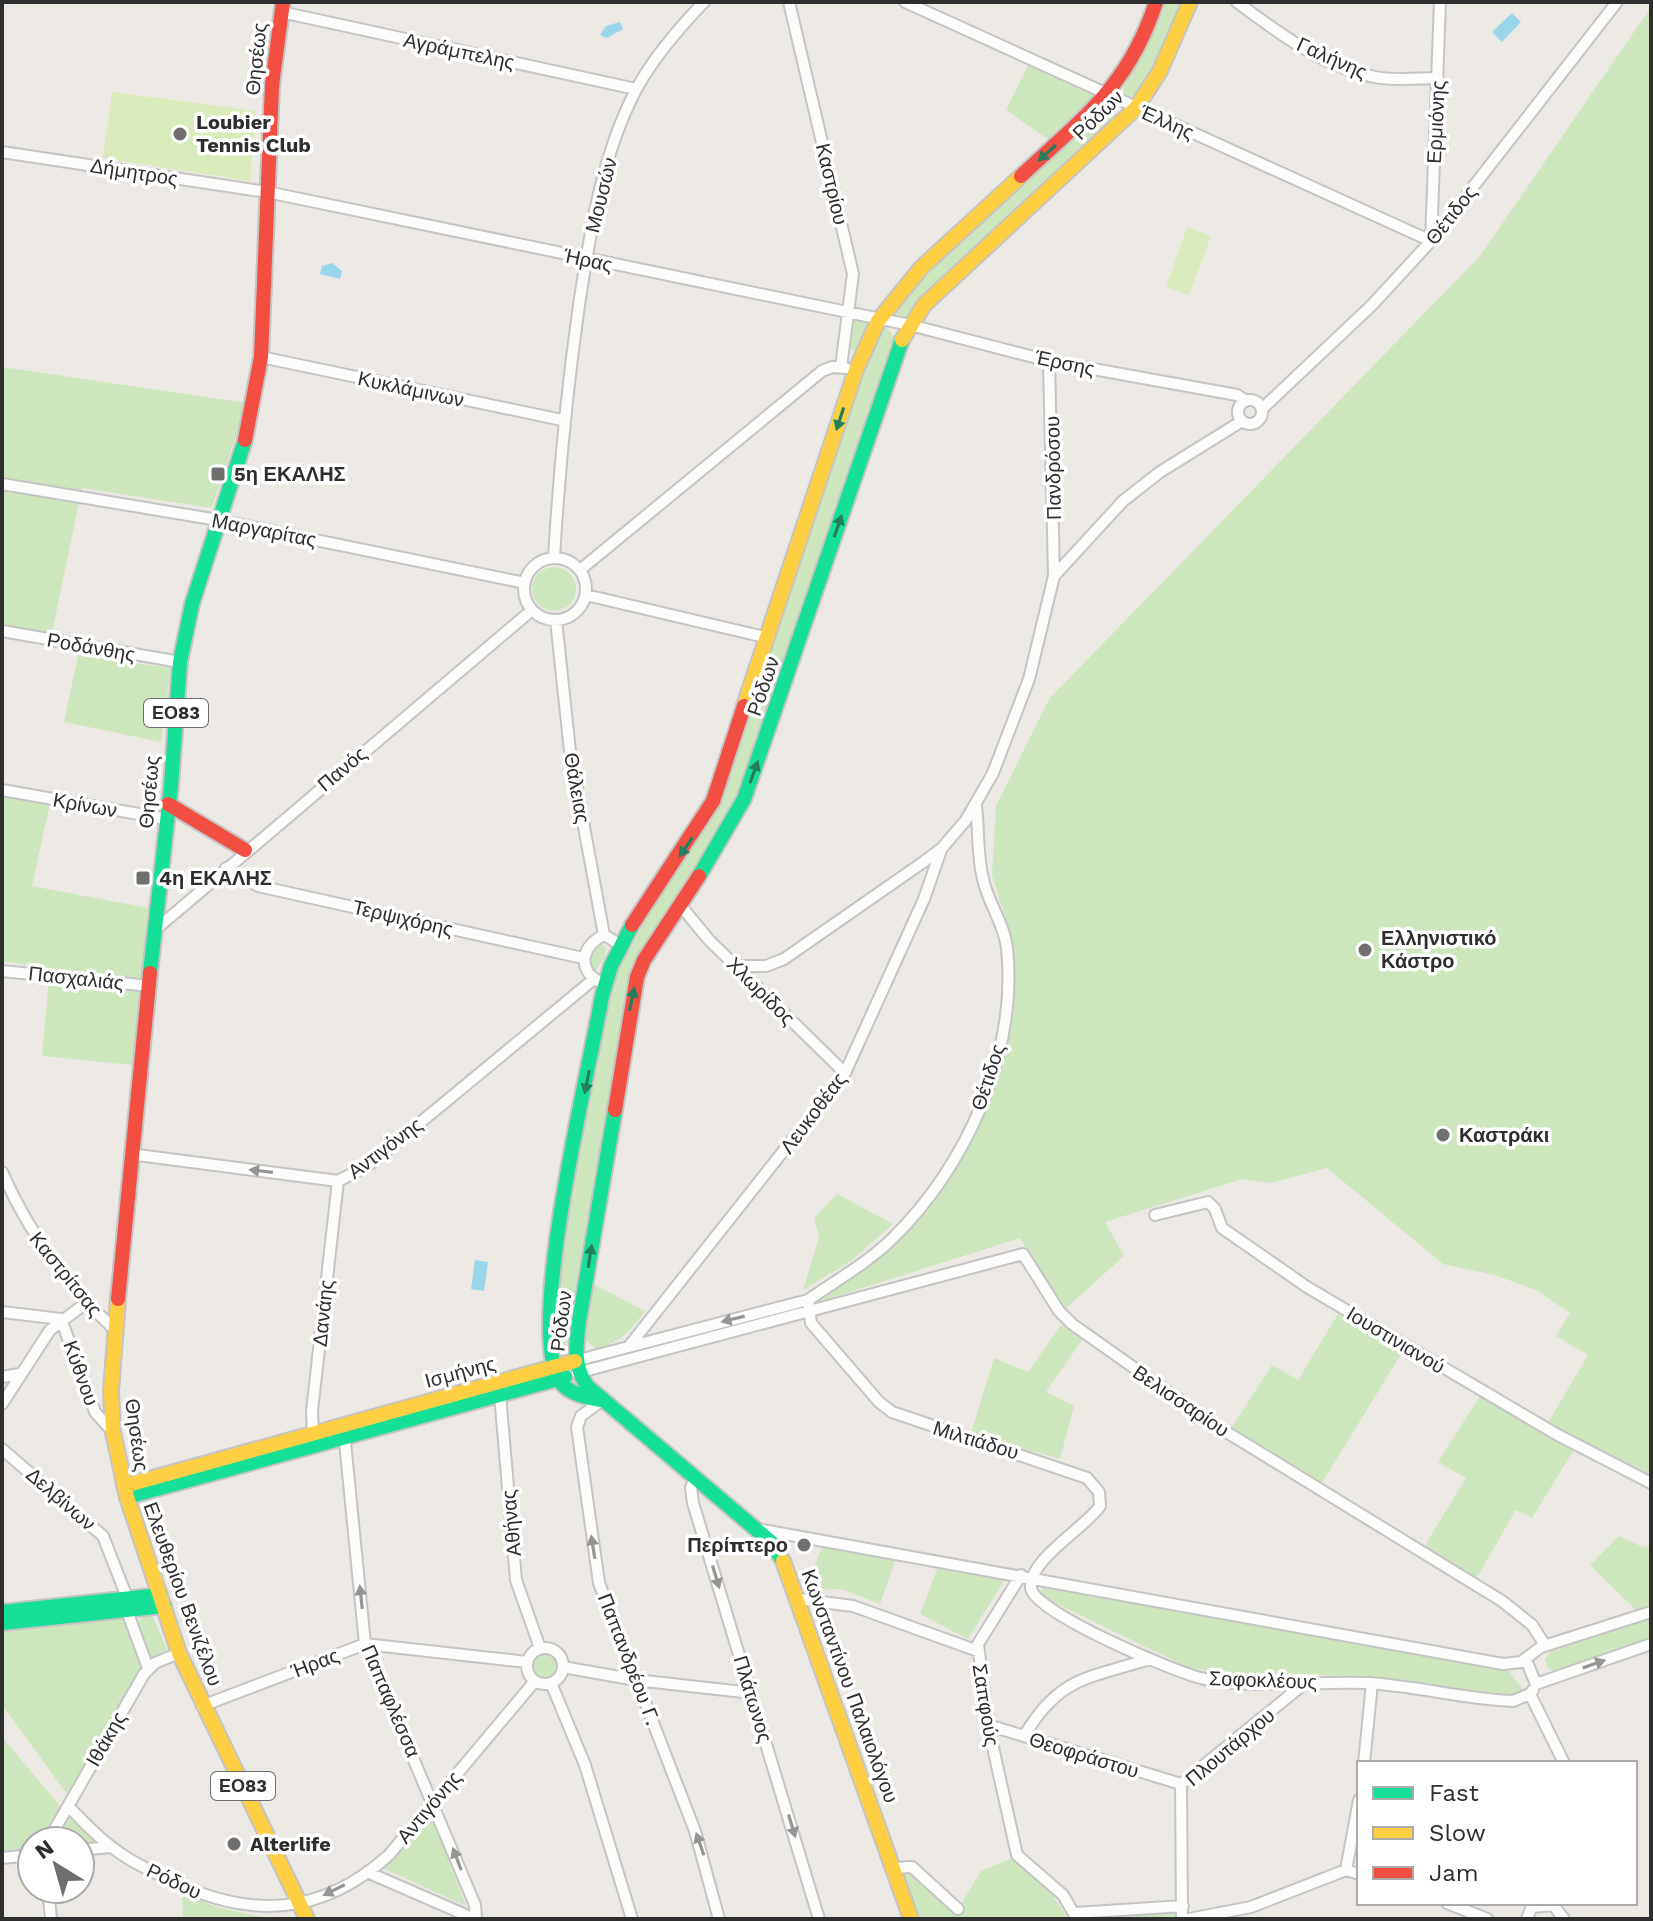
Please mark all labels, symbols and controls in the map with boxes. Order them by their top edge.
street label: Θησέως [240,21,272,97]
street label: Αγράμπελης [401,28,517,75]
street label: Γαλήνης [1293,32,1371,84]
street label: Ερμιόνης [1422,79,1450,164]
street label: Ρόδων [1068,85,1128,145]
street label: Έλλης [1135,99,1198,145]
place label: Loubier Tennis Club [196,110,311,157]
marker: Loubier Tennis Club [171,125,189,143]
street label: Καστρίου [811,141,853,227]
one-way arrow [1037,143,1056,161]
street label: Δήμητρος [89,153,180,191]
street label: Μουσών [580,155,622,235]
street label: Θέτιδος [1420,180,1482,249]
street label: Ήρας [560,243,615,277]
street label: Έρσης [1032,345,1097,381]
street label: Κυκλάμινων [356,366,466,412]
one-way arrow [834,407,846,431]
street label: Πανδρόσου [1040,416,1066,520]
place label: 5η ΕΚΑΛΗΣ [234,462,346,486]
marker: 5η ΕΚΑΛΗΣ [209,465,227,483]
street label: Μαργαρίτας [210,508,319,552]
one-way arrow [832,513,844,537]
street label: Ροδάνθης [45,627,137,667]
street label: Ρόδων [742,653,784,719]
road number: ΕΟ83 [144,699,208,727]
street label: Πανός [313,741,372,796]
street label: Θάλειας [559,751,595,826]
street label: Θησέως [134,754,164,830]
one-way arrow [749,760,761,784]
street label: Κρίνων [51,788,119,822]
one-way arrow [679,837,694,858]
place label: 4η ΕΚΑΛΗΣ [159,866,272,890]
marker: 4η ΕΚΑΛΗΣ [134,869,152,887]
street label: Τερψιχόρης [350,895,456,941]
place label: Ελληνιστικό Κάστρο [1381,926,1496,973]
marker: Ελληνιστικό Κάστρο [1356,941,1374,959]
street label: Χλωρίδος [722,952,800,1030]
street label: Πασχαλιάς [27,961,125,995]
one-way arrow [626,987,639,1012]
street label: Θέτιδος [966,1040,1010,1113]
street label: Λευκοθέας [775,1067,851,1158]
one-way arrow [580,1070,592,1095]
street label: Αντιγόνης [343,1112,427,1184]
place label: Καστράκι [1459,1123,1549,1147]
marker: Καστράκι [1434,1126,1452,1144]
one-way arrow [248,1164,273,1177]
street label: Καστρίτσας [25,1227,108,1321]
one-way arrow [584,1243,596,1268]
street label: Δανάης [308,1278,338,1348]
street label: Ρόδων [545,1289,577,1353]
street label: Ιουστινιανού [1343,1301,1449,1379]
one-way arrow [720,1314,745,1326]
street label: Κύθνου [58,1337,104,1409]
street label: Ισμήνης [422,1351,498,1393]
street label: Βελισσαρίου [1128,1360,1234,1442]
street label: Θησέως [120,1397,154,1473]
street label: Μιλτιάδου [930,1416,1022,1464]
street label: Δελβίνων [21,1462,101,1536]
street label: Αθήνας [496,1488,526,1557]
street label: Ελευθερίου Βενιζέλου [139,1499,227,1689]
place label: Περίπτερο [687,1533,788,1557]
one-way arrow [586,1534,598,1559]
marker: Περίπτερο [795,1536,813,1554]
one-way arrow [710,1566,723,1590]
street label: Κωνσταντίνου Παλαιολόγου [797,1566,903,1806]
one-way arrow [354,1584,367,1609]
street label: Παπανδρέου Γ. [593,1590,665,1728]
street label: Παπαφλέσσα [357,1641,425,1761]
street label: Ήρας [287,1643,343,1683]
street label: Πλάτωνος [728,1653,778,1746]
one-way arrow [1582,1657,1606,1670]
street label: Σαπφούς [968,1662,1004,1748]
street label: Σοφοκλέους [1209,1666,1318,1694]
street label: Πλουτάρχου [1181,1703,1279,1791]
street label: Ιθάκης [81,1707,131,1771]
street label: Θεοφράστου [1026,1727,1142,1783]
legend [1357,1761,1637,1905]
street label: Αντιγόνης [392,1766,466,1848]
road number: ΕΟ83 [211,1772,275,1800]
text: Fast [1429,1779,1479,1807]
one-way arrow [786,1815,799,1839]
text: Slow [1429,1819,1486,1847]
north arrow [16,1825,96,1905]
one-way arrow [693,1831,705,1855]
place label: Alterlife [250,1832,331,1856]
text: N [30,1835,58,1864]
marker: Alterlife [225,1835,243,1853]
one-way arrow [450,1847,463,1871]
street label: Ρόδου [143,1858,205,1904]
text: Jam [1429,1859,1479,1887]
one-way arrow [322,1883,346,1897]

